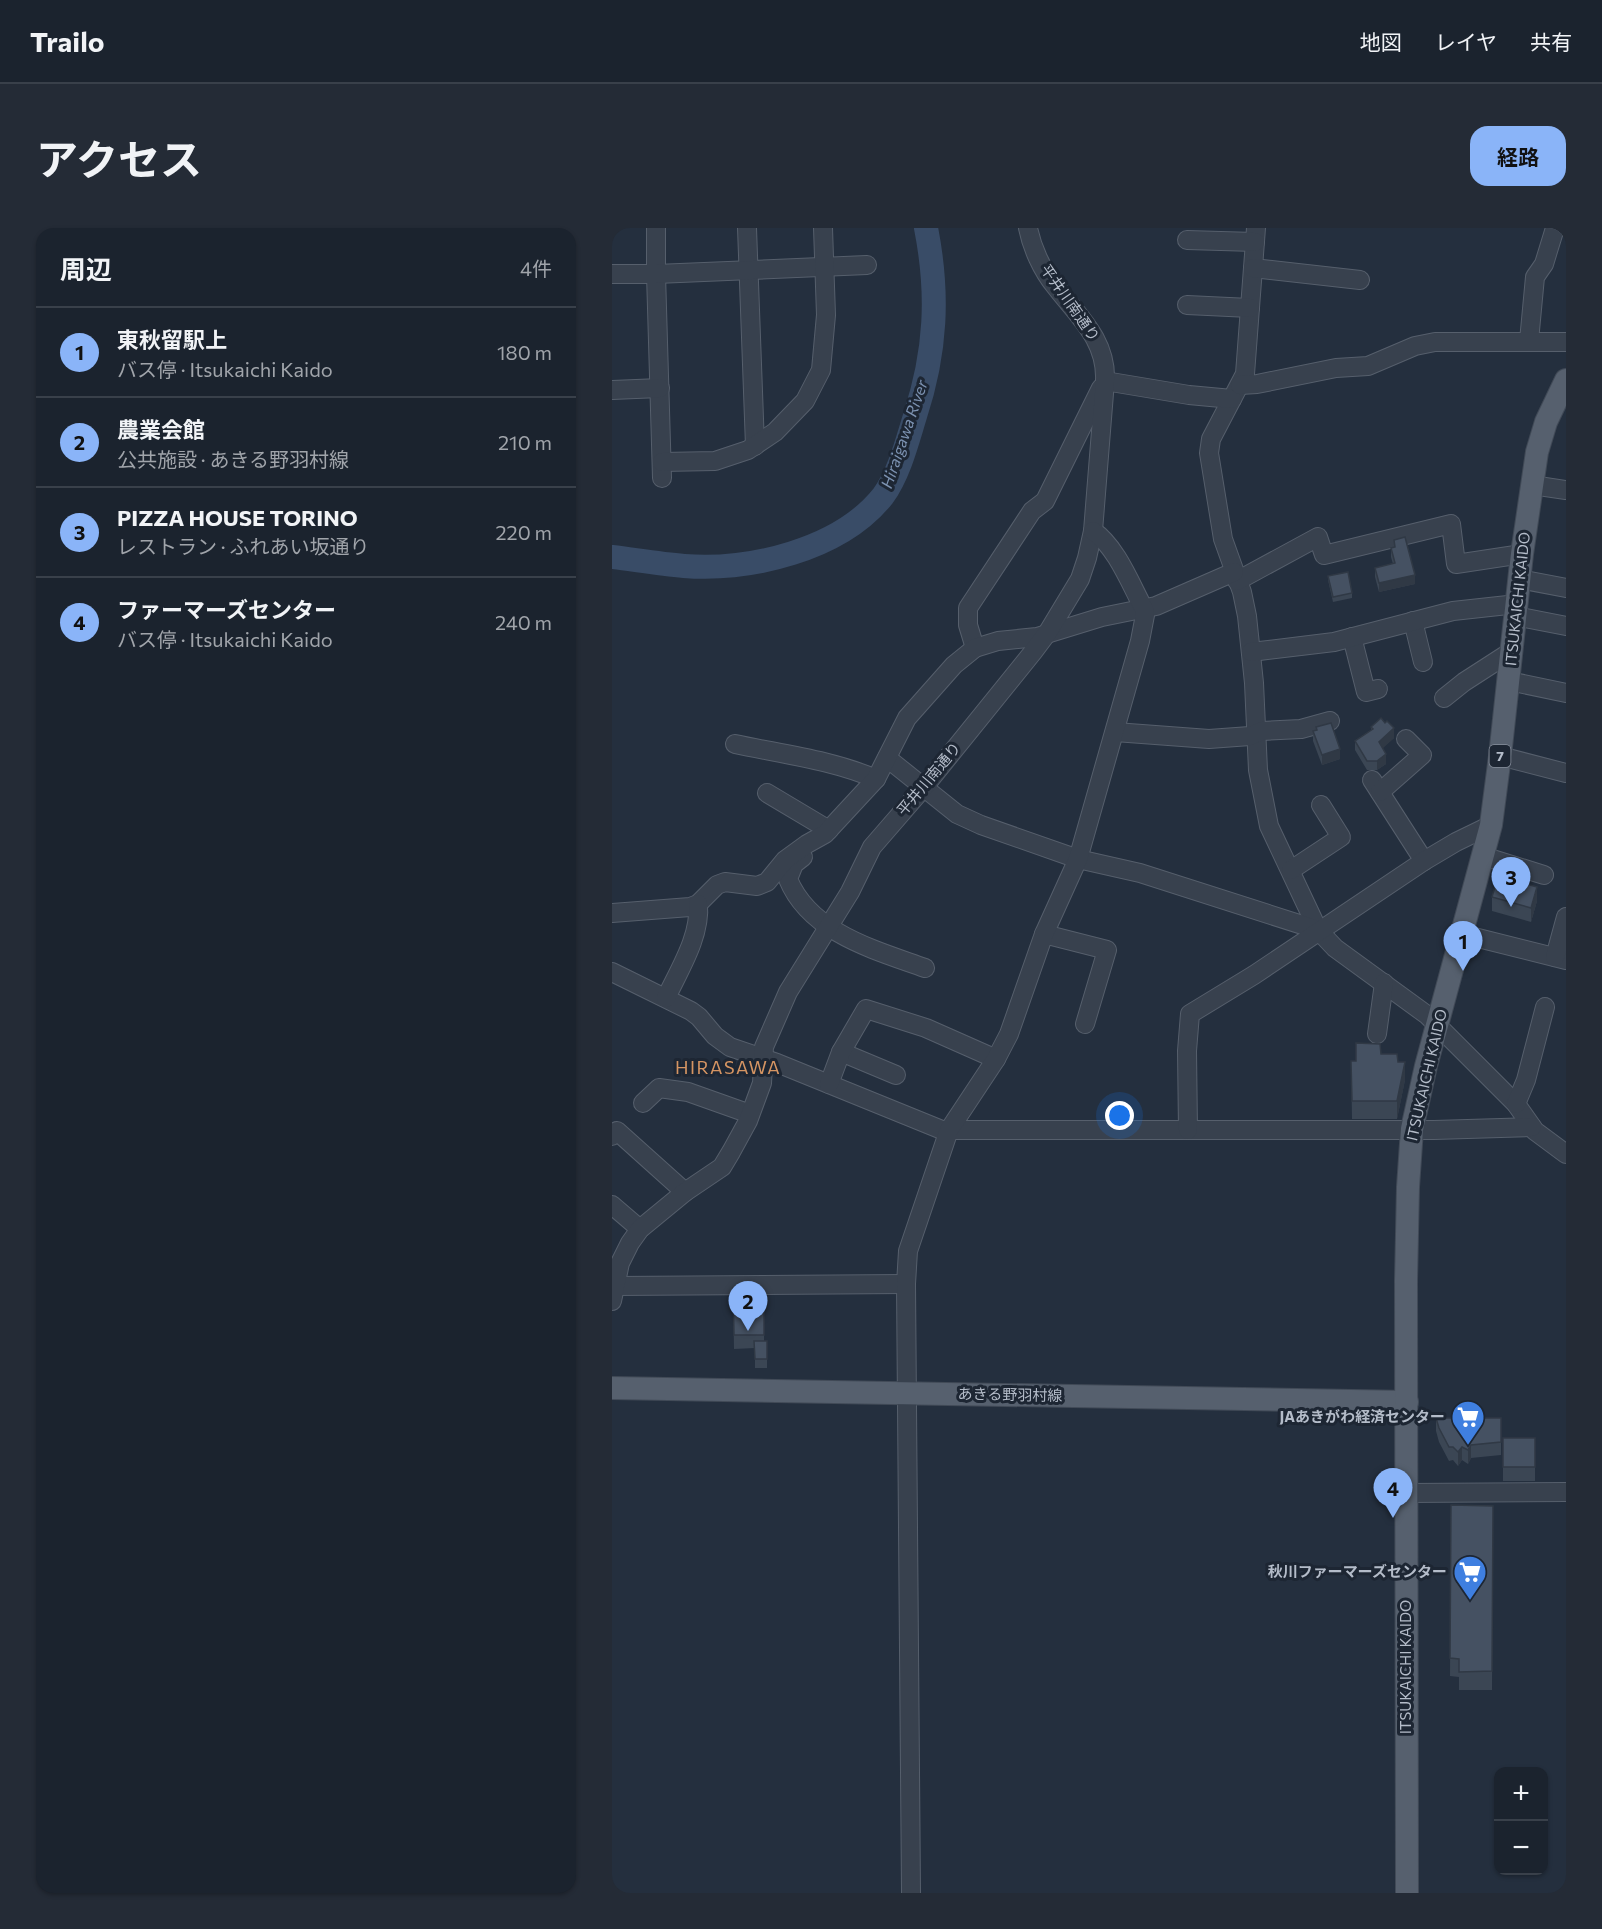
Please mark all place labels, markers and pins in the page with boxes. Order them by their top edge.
pin: 3 [1492,858,1530,907]
pin: 1 [1444,922,1482,971]
pin: 2 [728,1282,768,1331]
supermarket icon: JAあきがわ経済センター [1450,1399,1486,1446]
place label: JAあきがわ経済センター [1279,1407,1445,1425]
pin: 4 [1374,1468,1412,1518]
supermarket icon: 秋川ファーマーズセンター [1452,1554,1488,1601]
place label: 秋川ファーマーズセンター [1268,1562,1447,1580]

